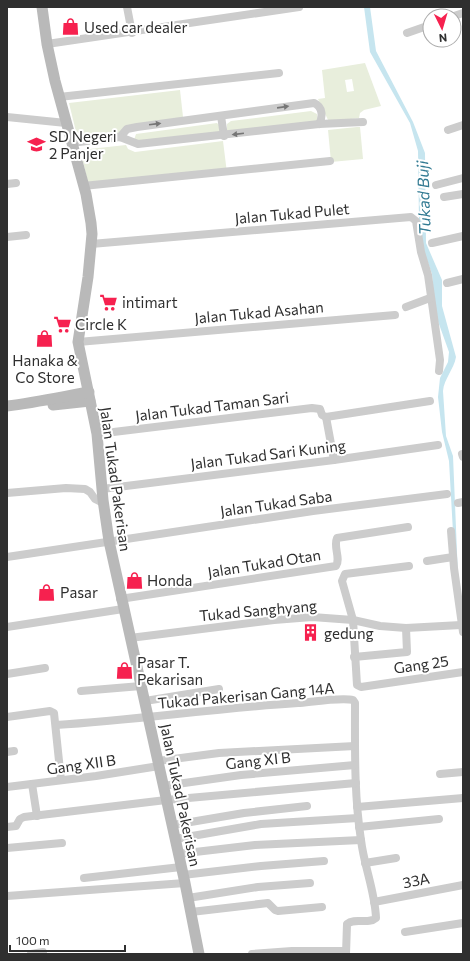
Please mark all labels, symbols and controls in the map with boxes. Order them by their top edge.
north arrow [422,8,462,48]
shop icon: Used car dealer [61,17,81,37]
place label: Used car dealer [84,18,188,36]
text: N [438,32,448,45]
one-way arrow [277,104,290,110]
one-way arrow [149,121,161,127]
place label: SD Negeri 2 Panjer [49,127,117,162]
one-way arrow [232,131,245,137]
school or university icon: SD Negeri 2 Panjer [26,135,46,155]
water label: Tukad Buji [412,160,434,236]
street label: Jalan Tukad Pulet [234,199,350,227]
supermarket icon: intimart [99,292,119,312]
place label: intimart [122,293,178,311]
street label: Jalan Tukad Asahan [194,297,324,327]
supermarket icon: Circle K [52,314,72,334]
place label: Circle K [75,315,127,333]
shop icon: Hanaka & Co Store [35,329,55,349]
place label: Hanaka & Co Store [12,351,78,386]
street label: Jalan Tukad Taman Sari [134,388,290,424]
street label: Jalan Tukad Pakerisan [97,406,135,552]
street label: Jalan Tukad Sari Kuning [189,436,347,472]
street label: Jalan Tukad Saba [219,486,333,520]
street label: Jalan Tukad Otan [206,545,322,581]
shop icon: Honda [124,570,144,590]
place label: Honda [147,571,192,589]
shop icon: Pasar [37,582,57,602]
place label: Pasar [60,583,98,601]
street label: Tukad Sanghyang [198,596,318,624]
building icon: gedung [301,623,321,643]
place label: gedung [324,624,374,642]
street label: Gang 25 [392,651,450,677]
place label: Pasar T. Pekarisan [137,653,203,688]
shop icon: Pasar T. Pekarisan [114,661,134,681]
street label: Tukad Pakerisan Gang 14A [157,678,335,712]
street label: Jalan Tukad Pakerisan [157,722,205,868]
street label: Gang XI B [225,748,292,772]
street label: Gang XII B [45,750,117,778]
street label: 33A [401,869,431,891]
scale bar [10,927,125,953]
text: 100 m [16,933,50,947]

